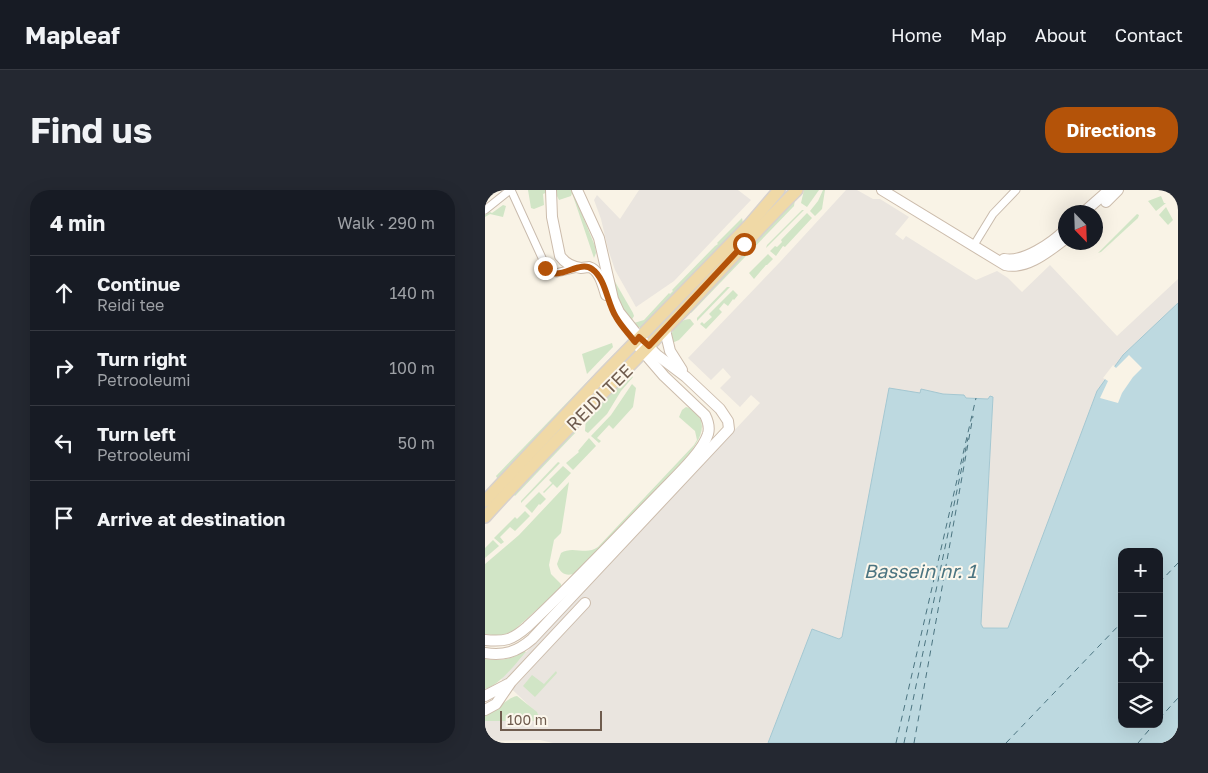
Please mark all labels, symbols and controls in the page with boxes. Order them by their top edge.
text: Mapleaf [25,20,120,49]
text: Home [891,24,942,46]
text: Map [970,24,1007,46]
text: About [1035,24,1087,46]
text: Contact [1115,24,1183,46]
button: Directions [1045,107,1178,153]
text: Find us [30,109,152,151]
north arrow [1058,205,1103,250]
text: 4 min [50,210,105,236]
text: Walk · 290 m [337,213,435,233]
route start [733,233,756,256]
route end [534,257,557,280]
text: Continue [97,272,180,295]
icon: ahead [50,279,78,307]
text: 140 m [389,283,435,303]
text: Reidi tee [97,295,164,315]
text: Turn right [97,347,187,370]
icon: right [50,354,78,382]
text: 100 m [389,358,435,378]
street label: REIDI TEE [561,359,637,435]
text: Petrooleumi [97,370,191,390]
text: Turn left [97,422,176,445]
icon: left [50,429,78,457]
text: 50 m [398,433,435,453]
text: Petrooleumi [97,445,191,465]
icon: arrive [50,504,78,532]
text: Arrive at destination [97,507,285,530]
map controls [1118,548,1163,728]
button: + [1118,548,1163,593]
water label: Bassein nr. 1 [864,559,977,582]
button: − [1118,593,1163,638]
button: locate [1118,638,1163,683]
button: layers [1118,683,1163,728]
scale bar [500,708,603,731]
text: 100 m [507,711,547,728]

